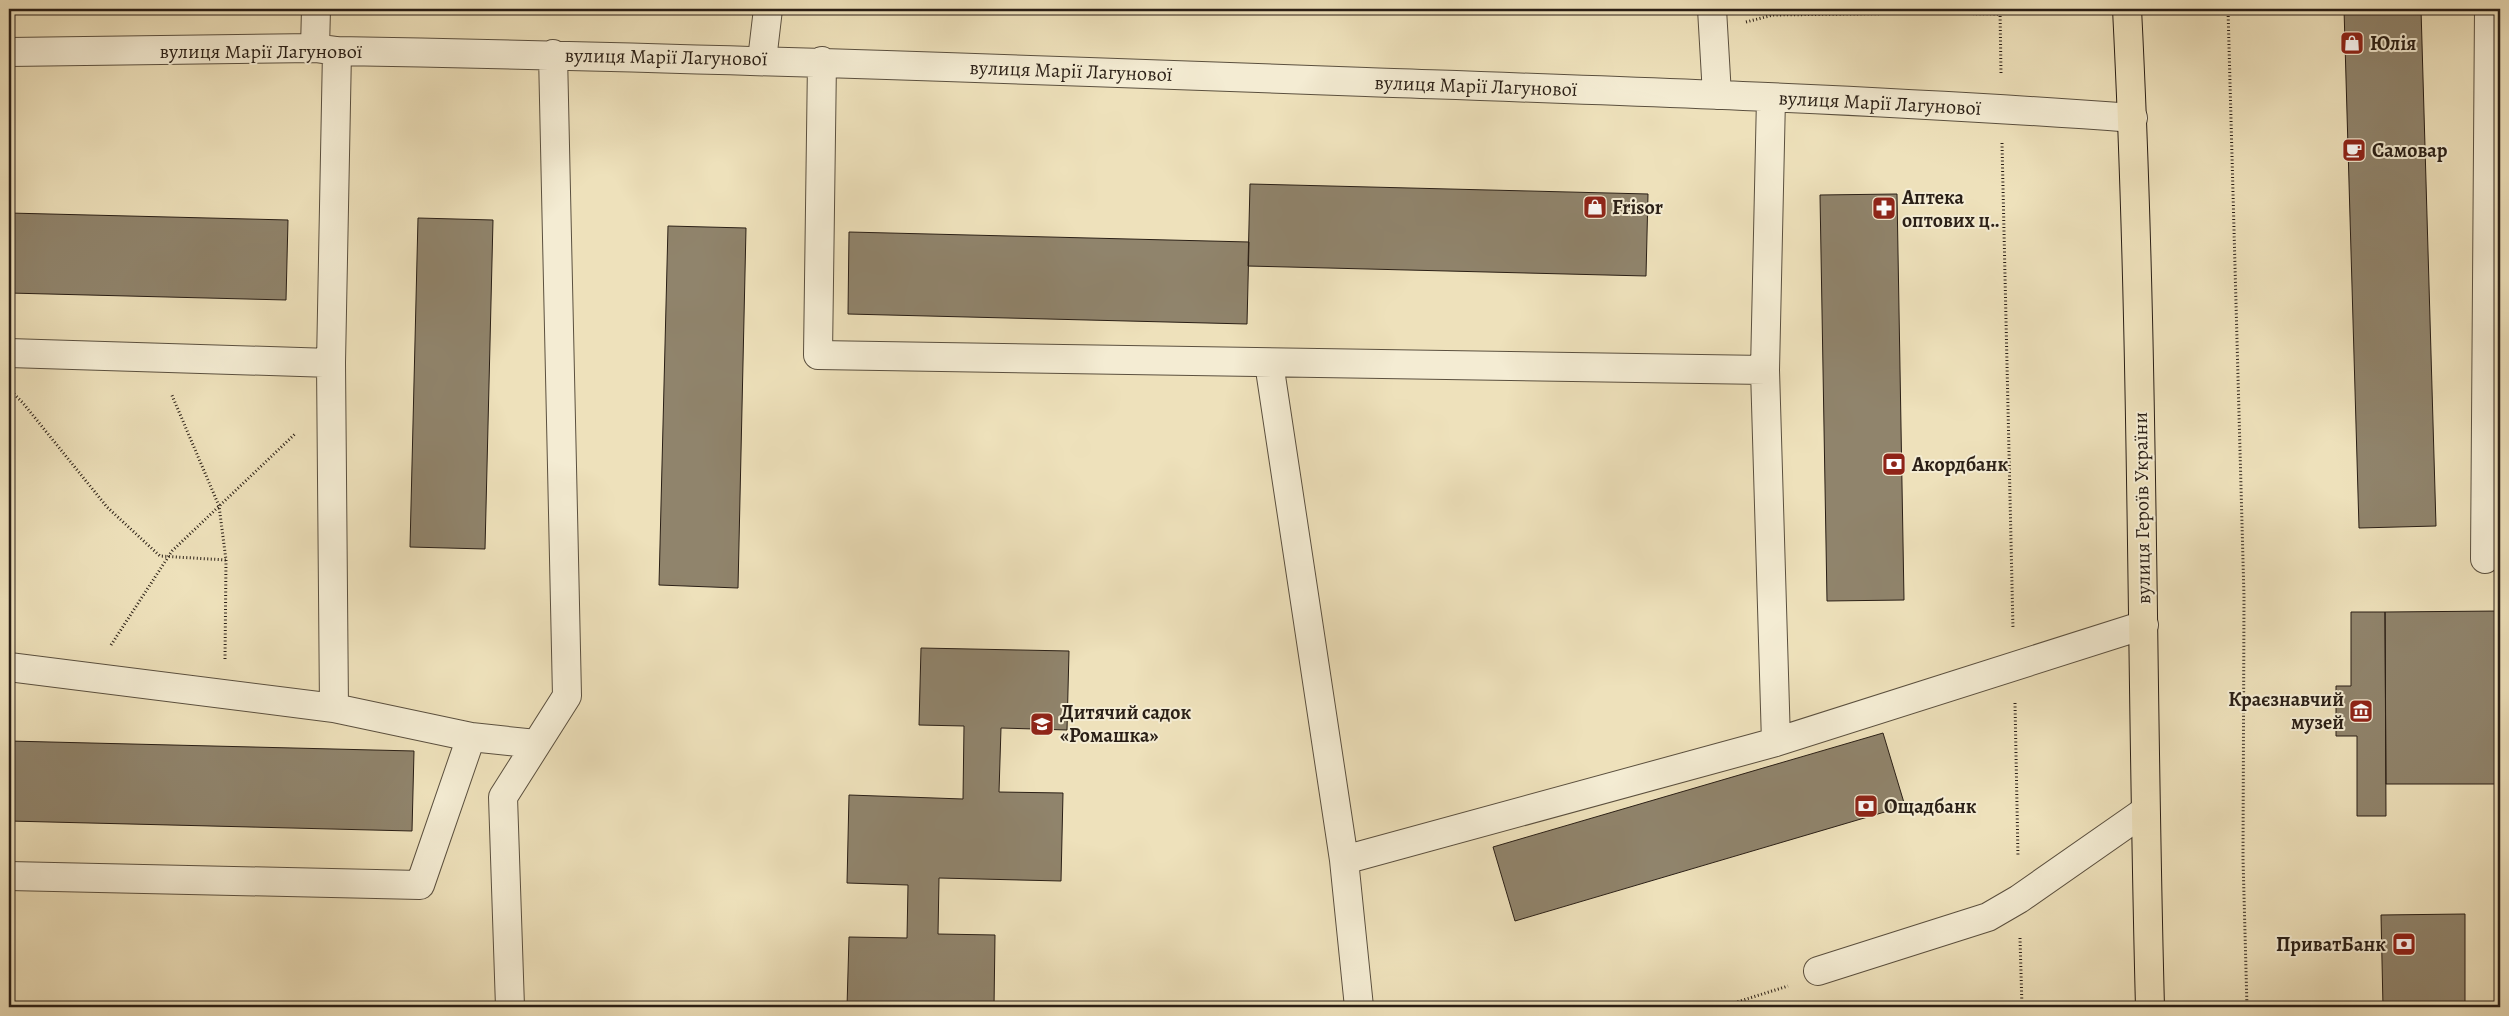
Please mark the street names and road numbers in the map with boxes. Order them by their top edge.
street label: вулиця Марії Лагунової [160,38,363,65]
street label: вулиця Марії Лагунової [564,42,768,72]
street label: вулиця Марії Лагунової [969,54,1173,88]
street label: вулиця Марії Лагунової [1374,69,1578,103]
street label: вулиця Марії Лагунової [1778,84,1982,122]
street label: вулиця Героїв України [2127,412,2157,604]

